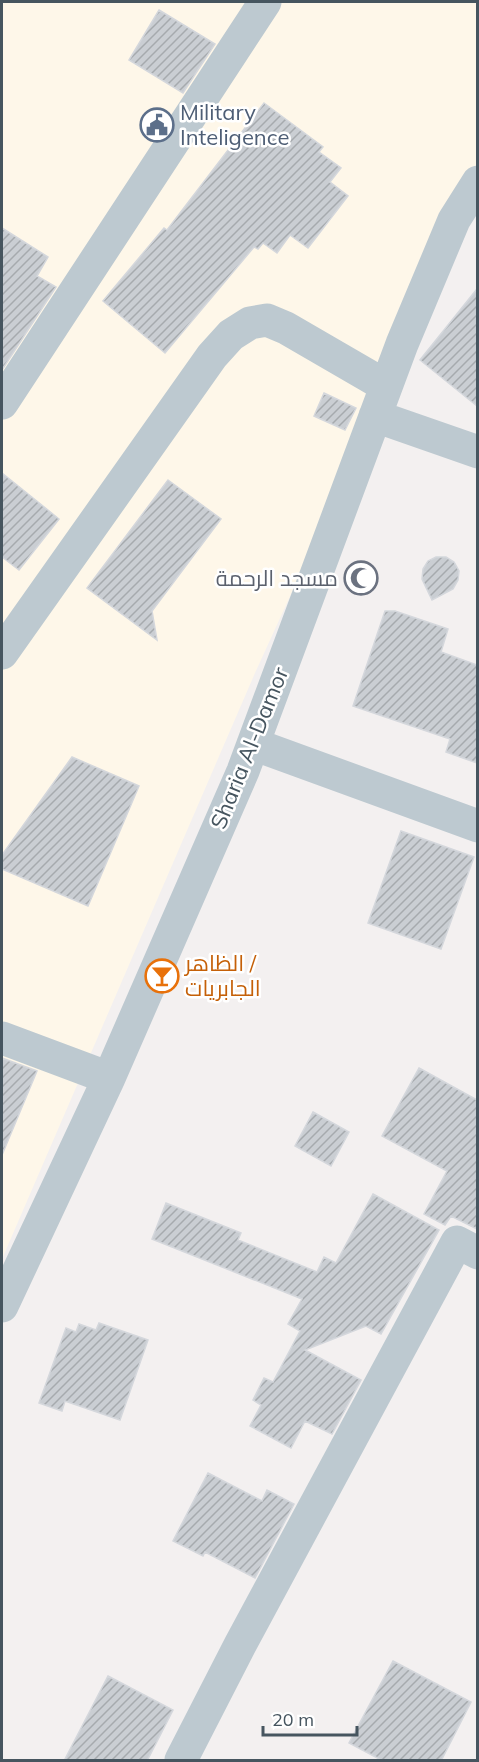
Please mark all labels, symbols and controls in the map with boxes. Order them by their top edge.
place label: Military Inteligence [180,98,289,151]
public building icon: Military Inteligence [139,107,175,143]
mosque icon: مسجد الرحمة [343,560,379,596]
place label: مسجد الرحمة [216,564,338,592]
street label: Sharia Al-Damor [204,663,294,833]
place label: الظاهر / الجابريات [183,949,261,1002]
bar icon: الظاهر / الجابريات [144,958,180,994]
scale bar [263,1699,358,1737]
text: 20 m [272,1708,314,1731]

